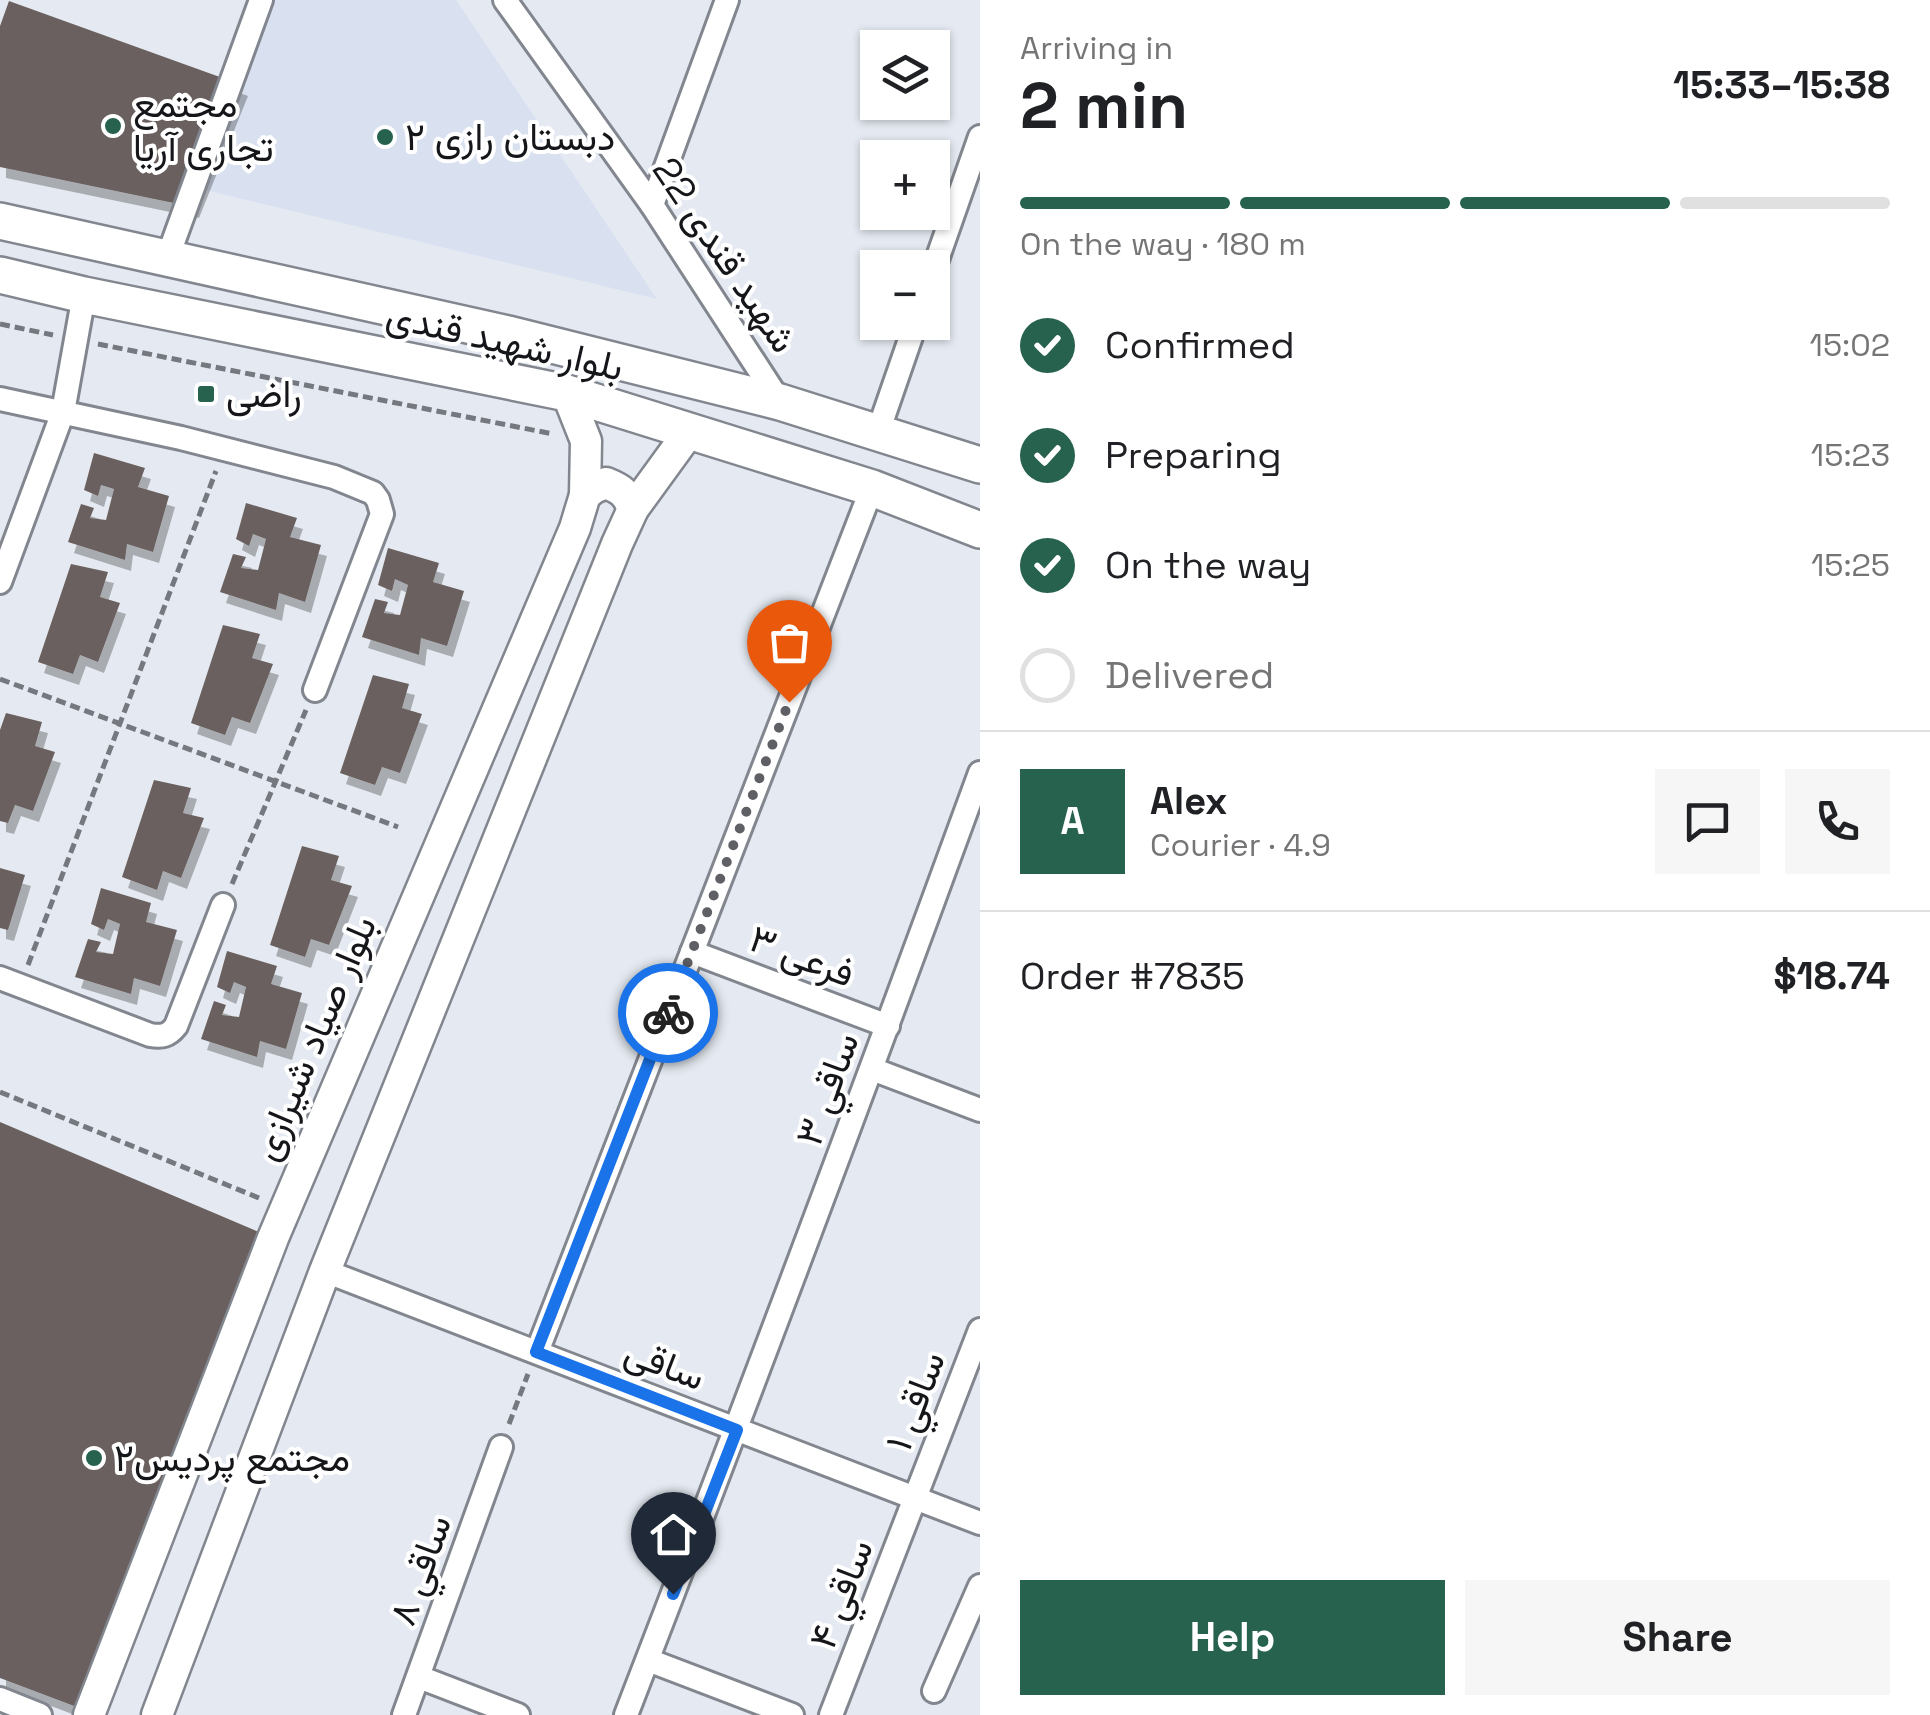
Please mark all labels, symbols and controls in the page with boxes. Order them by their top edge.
text: Arriving in [1020,28,1173,68]
map controls [860,30,950,340]
button: layers [860,30,950,120]
text: 15:33–15:38 [1673,61,1890,109]
text: 2 min [1020,64,1188,147]
place label: مجتمع تجاری آریا [133,80,274,172]
place label: دبستان رازی ۲ [405,113,615,161]
marker: مجتمع تجاری آریا [102,115,124,137]
marker: دبستان رازی ۲ [374,126,396,148]
button: + [860,140,950,230]
street label: شهید قندی 22 [642,148,808,362]
text: On the way · 180 m [1020,224,1306,264]
button: − [860,250,950,340]
street label: بلوار شهید قندی [382,290,628,392]
icon: check [1020,318,1075,373]
text: Confirmed [1105,321,1295,369]
text: 15:02 [1810,325,1890,365]
place label: راضی [226,370,302,418]
marker: راضی [195,383,217,405]
icon: check [1020,428,1075,483]
text: Preparing [1105,431,1282,479]
text: 15:23 [1811,435,1890,475]
icon: check [1020,538,1075,593]
text: On the way [1105,541,1311,589]
text: 15:25 [1811,545,1890,585]
pin [747,600,832,703]
icon: bag [762,615,817,670]
text: Delivered [1105,651,1274,699]
button: chat [1655,769,1760,874]
button: phone [1785,769,1890,874]
text: Alex [1150,777,1227,825]
text: A [1060,797,1085,845]
text: Courier · 4.9 [1150,825,1331,865]
street label: بلوار صیاد شیرازی [241,908,387,1168]
street label: فرعی ۳ [743,914,861,998]
text: Order #7835 [1020,952,1245,1000]
text: $18.74 [1773,952,1890,1000]
courier [618,963,718,1063]
icon: bike [641,986,696,1041]
street label: ساقي ۳ [784,1026,876,1154]
street label: ساقی [618,1327,712,1401]
street label: ساقي ۱ [874,1344,962,1460]
place label: مجتمع پردیس۲ [114,1434,350,1484]
marker: مجتمع پردیس۲ [83,1447,105,1469]
pin [631,1492,716,1595]
icon: home [646,1507,701,1562]
street label: ساقي ۸ [378,1508,469,1634]
street label: ساقي ۴ [798,1532,890,1658]
button: Help [1020,1580,1445,1695]
button: Share [1465,1580,1890,1695]

